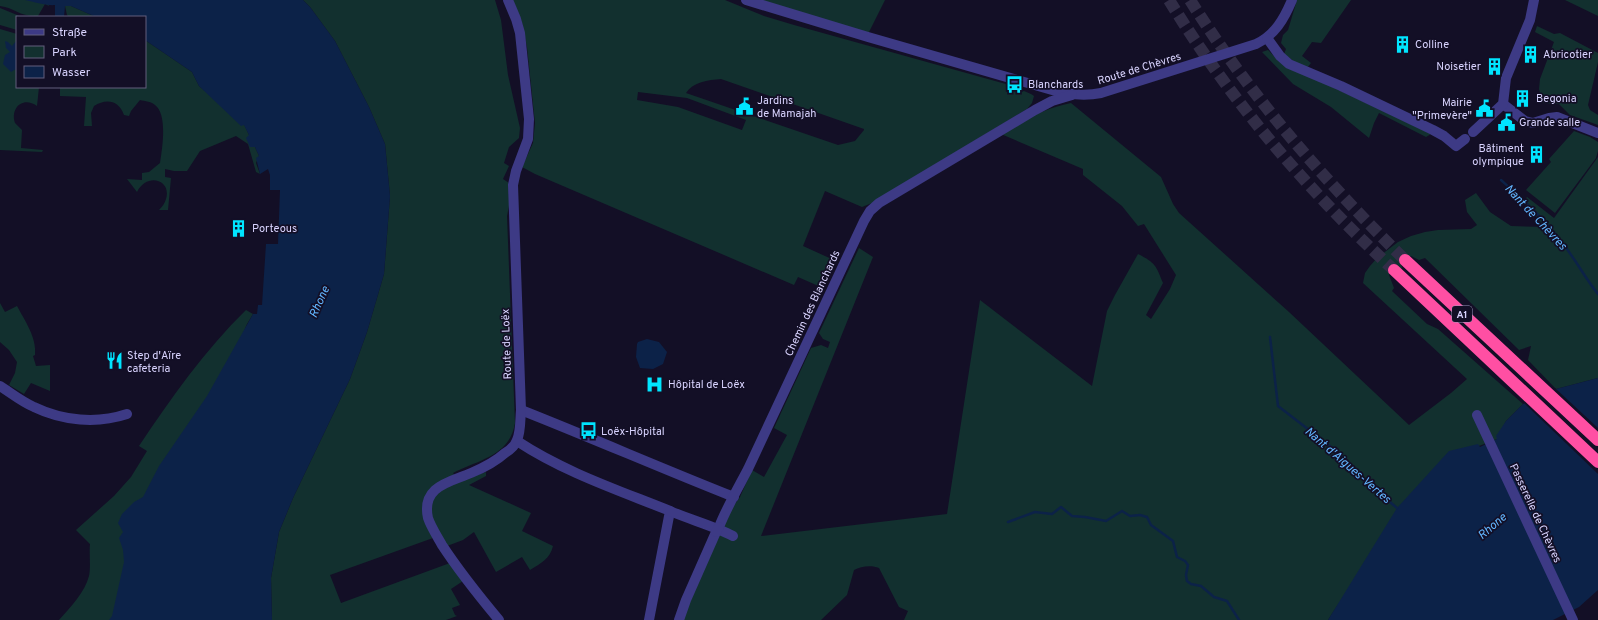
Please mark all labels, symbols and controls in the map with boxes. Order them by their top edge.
legend [16,16,146,88]
text: Straße [52,25,87,41]
building icon: Colline [1392,34,1412,54]
place label: Colline [1415,38,1449,52]
building icon: Abricotier [1520,44,1540,64]
text: Park [52,45,77,61]
place label: Abricotier [1543,48,1593,62]
street label: Route de Chèvres [1096,50,1183,88]
building icon: Noisetier [1484,56,1504,76]
place label: Noisetier [1436,60,1482,74]
text: Wasser [52,65,91,81]
bus stop icon: Blanchards [1005,74,1025,94]
place label: Blanchards [1028,78,1083,92]
building icon: Begonia [1513,88,1533,108]
place label: Begonia [1536,92,1577,106]
place label: Jardins de Mamajah [757,94,816,121]
public building icon: Jardins de Mamajah [734,96,754,116]
place label: Mairie "Primevère" [1412,96,1472,123]
public building icon: Mairie "Primevère" [1475,98,1495,118]
public building icon: Grande salle [1496,112,1516,132]
place label: Grande salle [1519,116,1580,130]
place label: Bâtiment olympique [1472,142,1524,169]
building icon: Bâtiment olympique [1527,144,1547,164]
water label: Nant de Chèvres [1501,181,1570,255]
building icon: Porteous [229,218,249,238]
place label: Porteous [252,222,297,236]
street label: Chemin des Blanchards [782,248,844,359]
water label: Rhone [306,283,334,321]
road number: A1 [1452,306,1472,322]
street label: Route de Loëx [499,308,515,380]
place label: Step d'Aïre cafeteria [127,349,181,376]
restaurant icon: Step d'Aïre cafeteria [104,351,124,371]
hospital icon: Hôpital de Loëx [645,374,665,394]
place label: Hôpital de Loëx [668,378,745,392]
bus stop icon: Loëx-Hôpital [578,421,598,441]
water label: Nant d'Aigues-Vertes [1301,424,1394,508]
place label: Loëx-Hôpital [601,425,665,439]
street label: Passerelle de Chèvres [1506,462,1564,565]
water label: Rhone [1475,509,1511,544]

